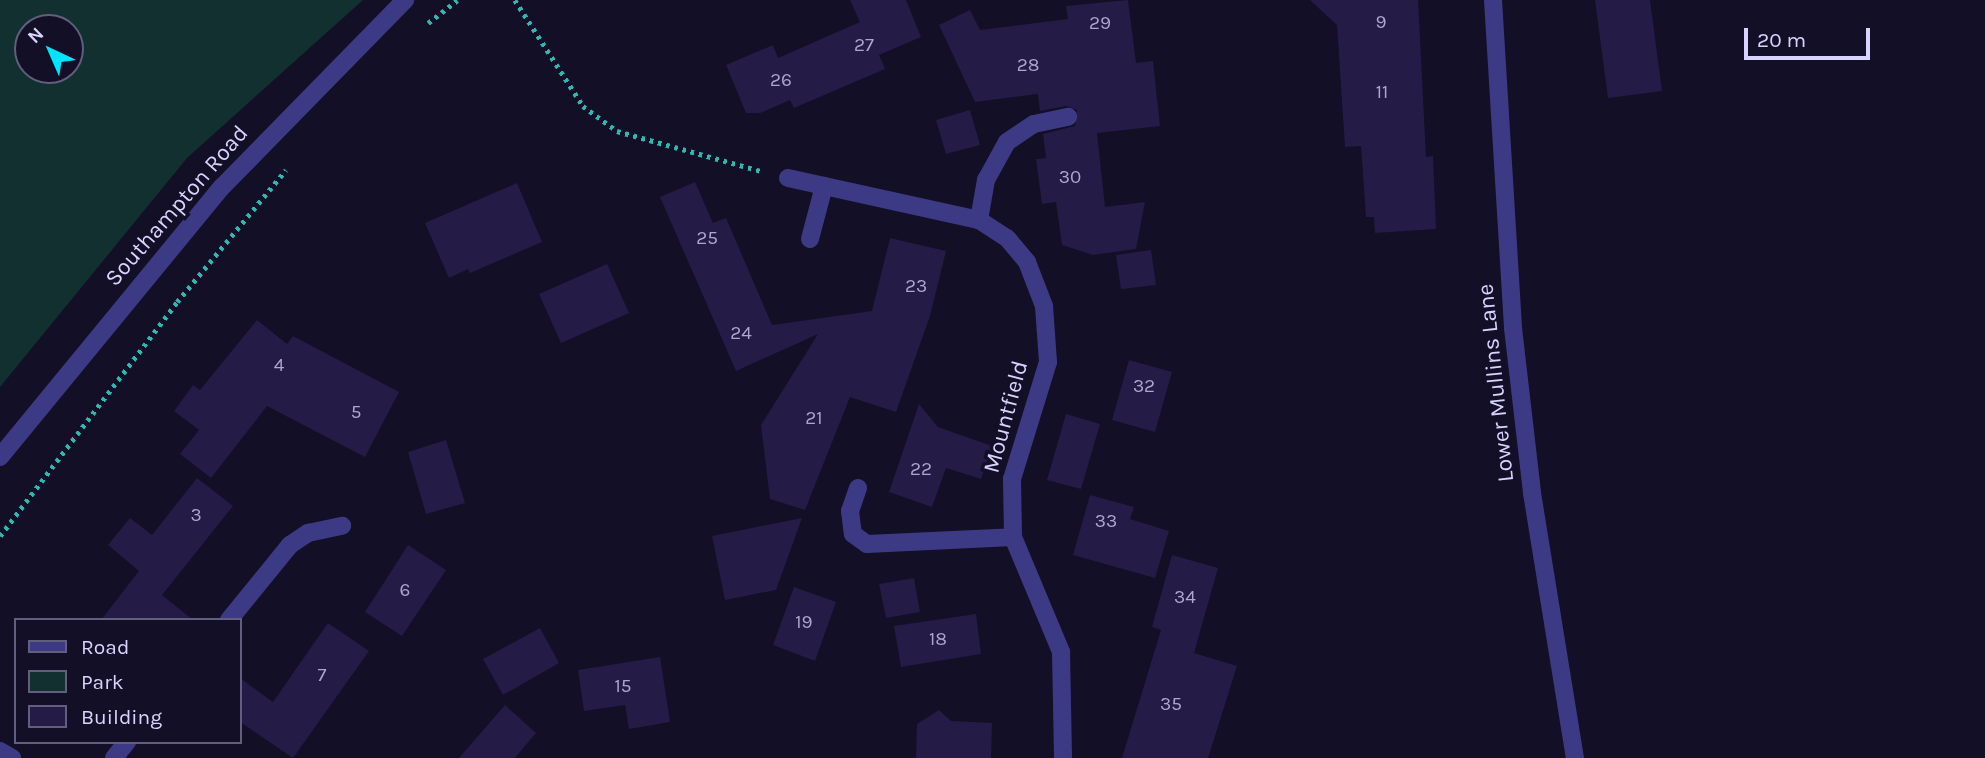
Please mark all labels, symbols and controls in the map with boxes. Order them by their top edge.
house number: 9 [1375,12,1387,34]
house number: 29 [1089,13,1111,35]
north arrow [14,14,84,84]
scale bar [1747,14,1873,58]
text: N [23,23,48,48]
text: 20 m [1757,28,1806,52]
house number: 27 [854,35,874,57]
house number: 28 [1017,55,1039,77]
house number: 26 [770,70,792,92]
house number: 11 [1376,82,1388,104]
street label: Southampton Road [100,120,254,292]
house number: 30 [1059,167,1081,189]
house number: 25 [696,228,718,250]
house number: 23 [905,276,927,298]
street label: Lower Mullins Lane [1472,282,1520,484]
house number: 24 [730,323,752,345]
house number: 4 [274,355,284,377]
street label: Mountfield [978,358,1034,476]
house number: 32 [1133,376,1155,398]
house number: 5 [351,402,361,424]
house number: 21 [805,408,823,430]
house number: 22 [910,459,932,481]
house number: 3 [190,505,202,527]
house number: 33 [1095,511,1117,533]
house number: 6 [400,580,410,602]
house number: 34 [1174,587,1196,609]
house number: 19 [795,612,813,634]
legend [14,618,242,744]
house number: 18 [929,629,947,651]
text: Road [81,635,129,659]
house number: 7 [318,665,326,687]
text: Park [81,670,124,694]
house number: 15 [614,676,632,698]
house number: 35 [1160,694,1182,716]
text: Building [81,705,162,729]

